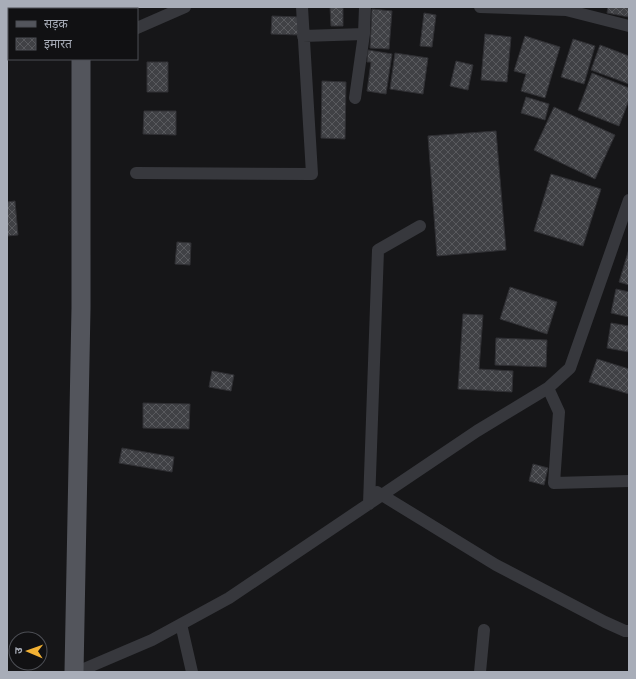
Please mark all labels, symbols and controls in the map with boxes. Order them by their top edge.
legend [8,8,138,60]
text: सड़क [44,16,69,32]
text: इमारत [44,36,73,52]
north arrow [8,631,48,671]
text: उ [11,647,25,654]

